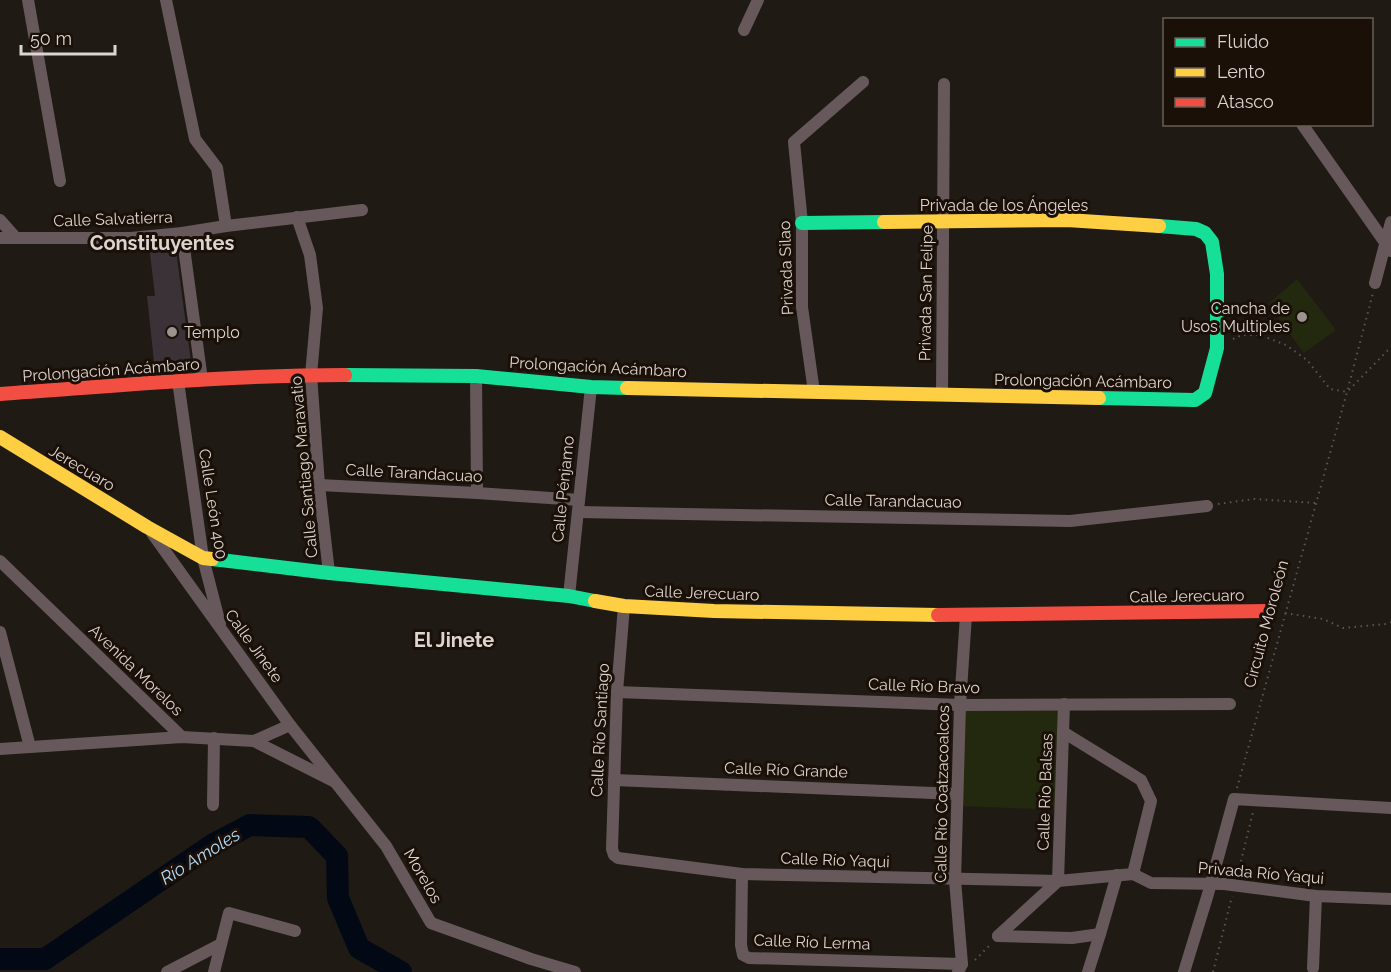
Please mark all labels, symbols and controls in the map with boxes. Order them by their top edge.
scale bar [21,18,116,56]
legend [1163,18,1373,126]
text: 50 m [30,28,72,49]
text: Fluido [1217,31,1269,52]
text: Lento [1217,61,1265,82]
text: Atasco [1217,91,1274,112]
street label: Privada de los Ángeles [920,195,1088,215]
street label: Calle Salvatierra [53,207,173,231]
street label: Privada Silao [775,220,797,316]
street label: Privada San Felipe [915,225,937,361]
district label: Constituyentes [90,231,234,255]
place label: Cancha de Usos Multiples [1181,299,1290,336]
marker: Cancha de Usos Multiples [1295,310,1309,324]
place label: Templo [184,323,240,342]
marker: Templo [165,325,179,339]
street label: Prolongación Acámbaro [509,353,687,381]
street label: Prolongación Acámbaro [22,354,200,386]
street label: Prolongación Acámbaro [994,370,1172,392]
street label: Calle Santiago Maravatio [287,375,321,559]
street label: Calle Pénjamo [548,435,578,543]
street label: Jerecuaro [46,441,118,495]
street label: Calle León 400 [195,447,231,561]
street label: Calle Tarandacuao [345,460,483,486]
street label: Calle Tarandacuao [824,490,962,512]
street label: Circuito Moroleón [1240,558,1292,690]
street label: Calle Jerecuaro [644,581,760,605]
street label: Calle Jerecuaro [1129,585,1245,607]
street label: Calle Jinete [221,606,287,686]
street label: Avenida Morelos [85,620,187,720]
district label: El Jinete [414,628,494,652]
street label: Calle Río Santiago [587,663,613,797]
street label: Calle Río Bravo [868,675,980,697]
street label: Calle Río Coatzacoalcos [931,705,953,883]
street label: Calle Río Balsas [1033,733,1057,851]
street label: Calle Río Grande [724,758,848,782]
water label: Río Amoles [156,823,244,889]
street label: Morelos [400,845,446,907]
street label: Calle Río Yaqui [780,849,890,871]
street label: Privada Río Yaqui [1197,858,1325,888]
street label: Calle Río Lerma [753,930,871,954]

